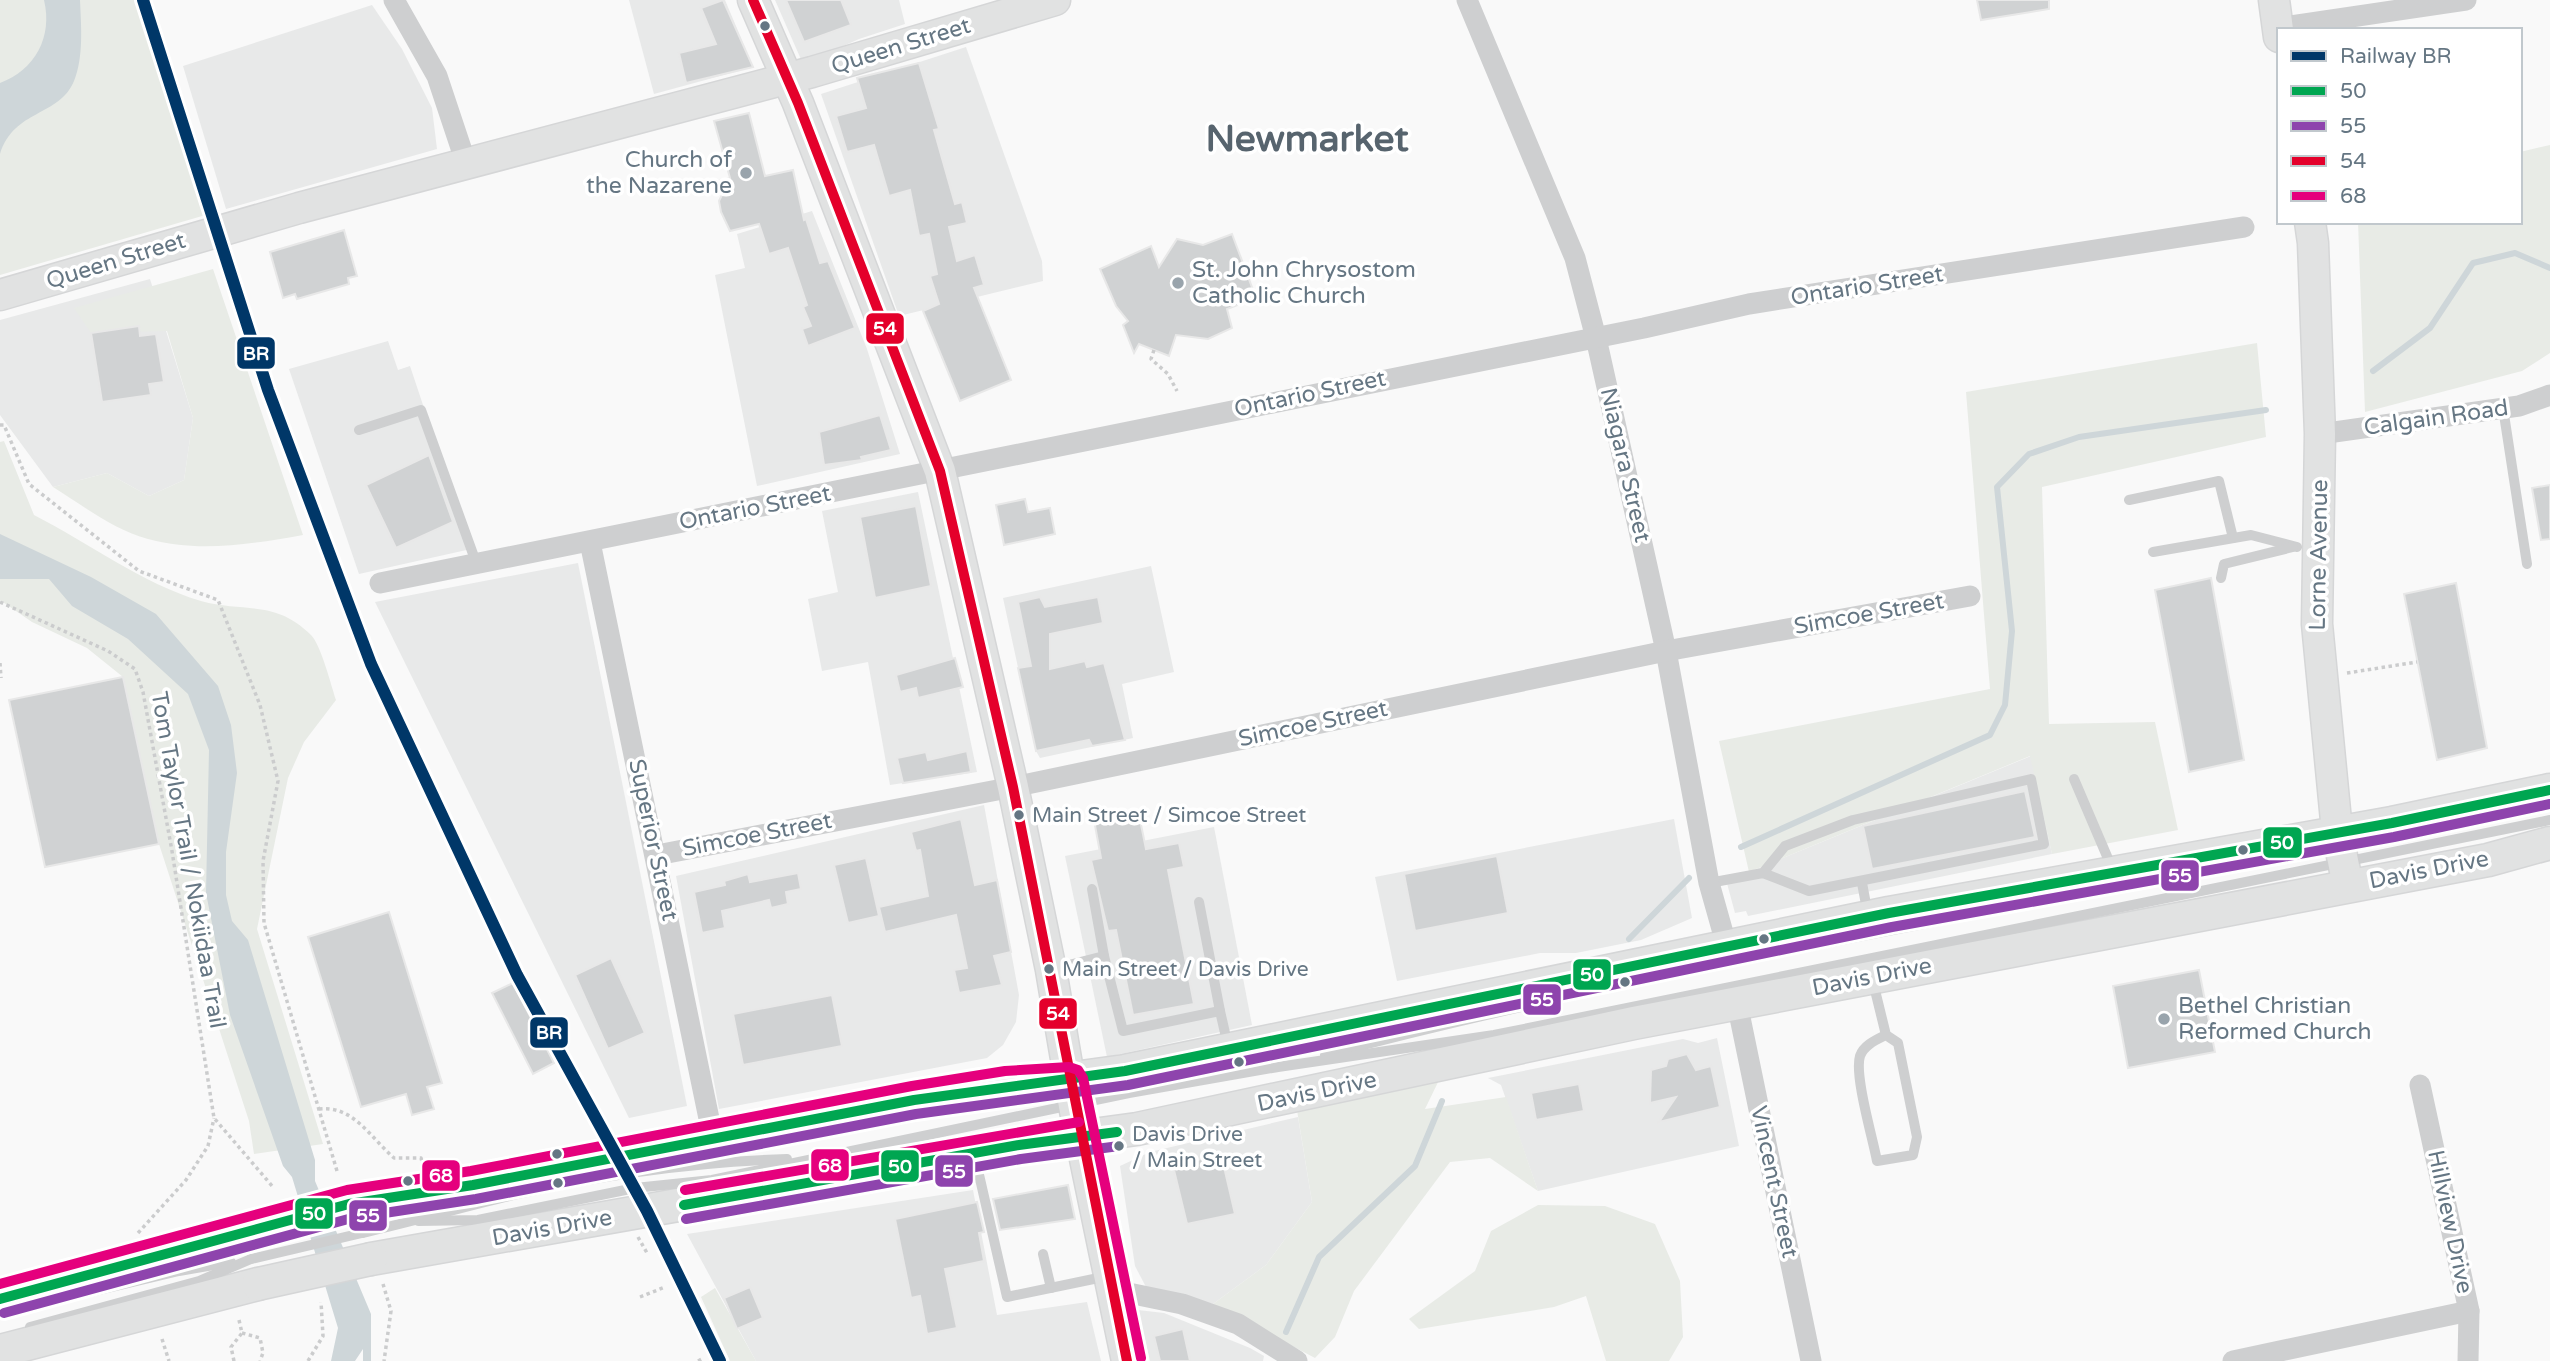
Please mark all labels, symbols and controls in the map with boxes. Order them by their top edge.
street label: Queen Street [828,11,974,80]
unlabelled marker [758,19,772,33]
legend [2277,28,2522,224]
text: Railway BR [2340,44,2452,69]
text: 50 [2340,79,2366,104]
text: 55 [2340,114,2366,139]
district label: Newmarket [1205,117,1409,162]
place label: Church of the Nazarene [586,146,732,200]
text: 54 [2340,149,2366,174]
marker: Church of the Nazarene [738,165,754,181]
text: 68 [2340,184,2366,209]
street label: Queen Street [43,226,189,295]
place label: St. John Chrysostom Catholic Church [1192,256,1416,310]
street label: Ontario Street [1789,260,1946,312]
marker: St. John Chrysostom Catholic Church [1170,275,1186,291]
line badge: 54 [865,312,905,345]
text: 54 [873,318,897,340]
line badge: BR [236,336,276,370]
text: BR [243,343,269,365]
street label: Ontario Street [1232,364,1389,424]
street label: Niagara Street [1594,385,1656,545]
street label: Calgain Road [2362,394,2510,442]
street label: Lorne Avenue [2304,479,2334,631]
street label: Ontario Street [677,480,834,536]
street label: Simcoe Street [1792,587,1946,641]
street label: Tom Taylor Trail / Nokiidaa Trail [145,689,231,1031]
street label: Simcoe Street [1236,694,1390,753]
street label: Superior Street [622,757,684,924]
place label: Main Street / Simcoe Street [1032,803,1306,828]
street label: Simcoe Street [680,807,834,863]
marker: Main Street / Simcoe Street [1012,808,1026,822]
line badge: 50 [2262,826,2303,859]
text: 50 [2270,832,2294,854]
unlabelled marker [2236,843,2250,857]
street label: Davis Drive [2367,845,2491,895]
line badge: 55 [2160,859,2200,892]
text: 55 [2168,865,2192,887]
unlabelled marker [1757,932,1771,946]
street label: Davis Drive [1810,952,1934,1002]
place label: Main Street / Davis Drive [1062,957,1309,982]
line badge: 50 [1572,958,1612,991]
marker: Main Street / Davis Drive [1042,962,1056,976]
text: 50 [1580,964,1604,986]
unlabelled marker [1618,975,1632,989]
line badge: 55 [1522,983,1562,1016]
text: 55 [1530,989,1554,1011]
place label: Bethel Christian Reformed Church [2178,992,2372,1046]
line badge: 54 [1038,997,1078,1030]
text: 54 [1046,1003,1070,1025]
marker: Bethel Christian Reformed Church [2156,1011,2172,1027]
line badge: BR [529,1016,569,1049]
text: BR [536,1022,562,1044]
unlabelled marker [1232,1055,1246,1069]
street label: Davis Drive [1255,1066,1379,1118]
street label: Vincent Street [1744,1103,1804,1261]
place label: Davis Drive / Main Street [1132,1122,1262,1173]
marker: Davis Drive / Main Street [1112,1139,1126,1153]
unlabelled marker [550,1147,564,1161]
line badge: 68 [810,1148,850,1182]
street label: Hillview Drive [2421,1148,2479,1296]
line badge: 50 [880,1149,920,1183]
line badge: 55 [934,1154,974,1188]
text: 68 [818,1155,842,1177]
text: 50 [888,1156,912,1178]
line badge: 68 [421,1159,461,1192]
text: 55 [942,1161,966,1183]
text: 68 [429,1165,453,1187]
unlabelled marker [401,1174,415,1188]
unlabelled marker [551,1176,565,1190]
line badge: 50 [294,1197,334,1230]
line badge: 55 [348,1199,388,1232]
text: 50 [302,1203,326,1225]
street label: Davis Drive [490,1204,614,1252]
text: 55 [356,1205,380,1227]

